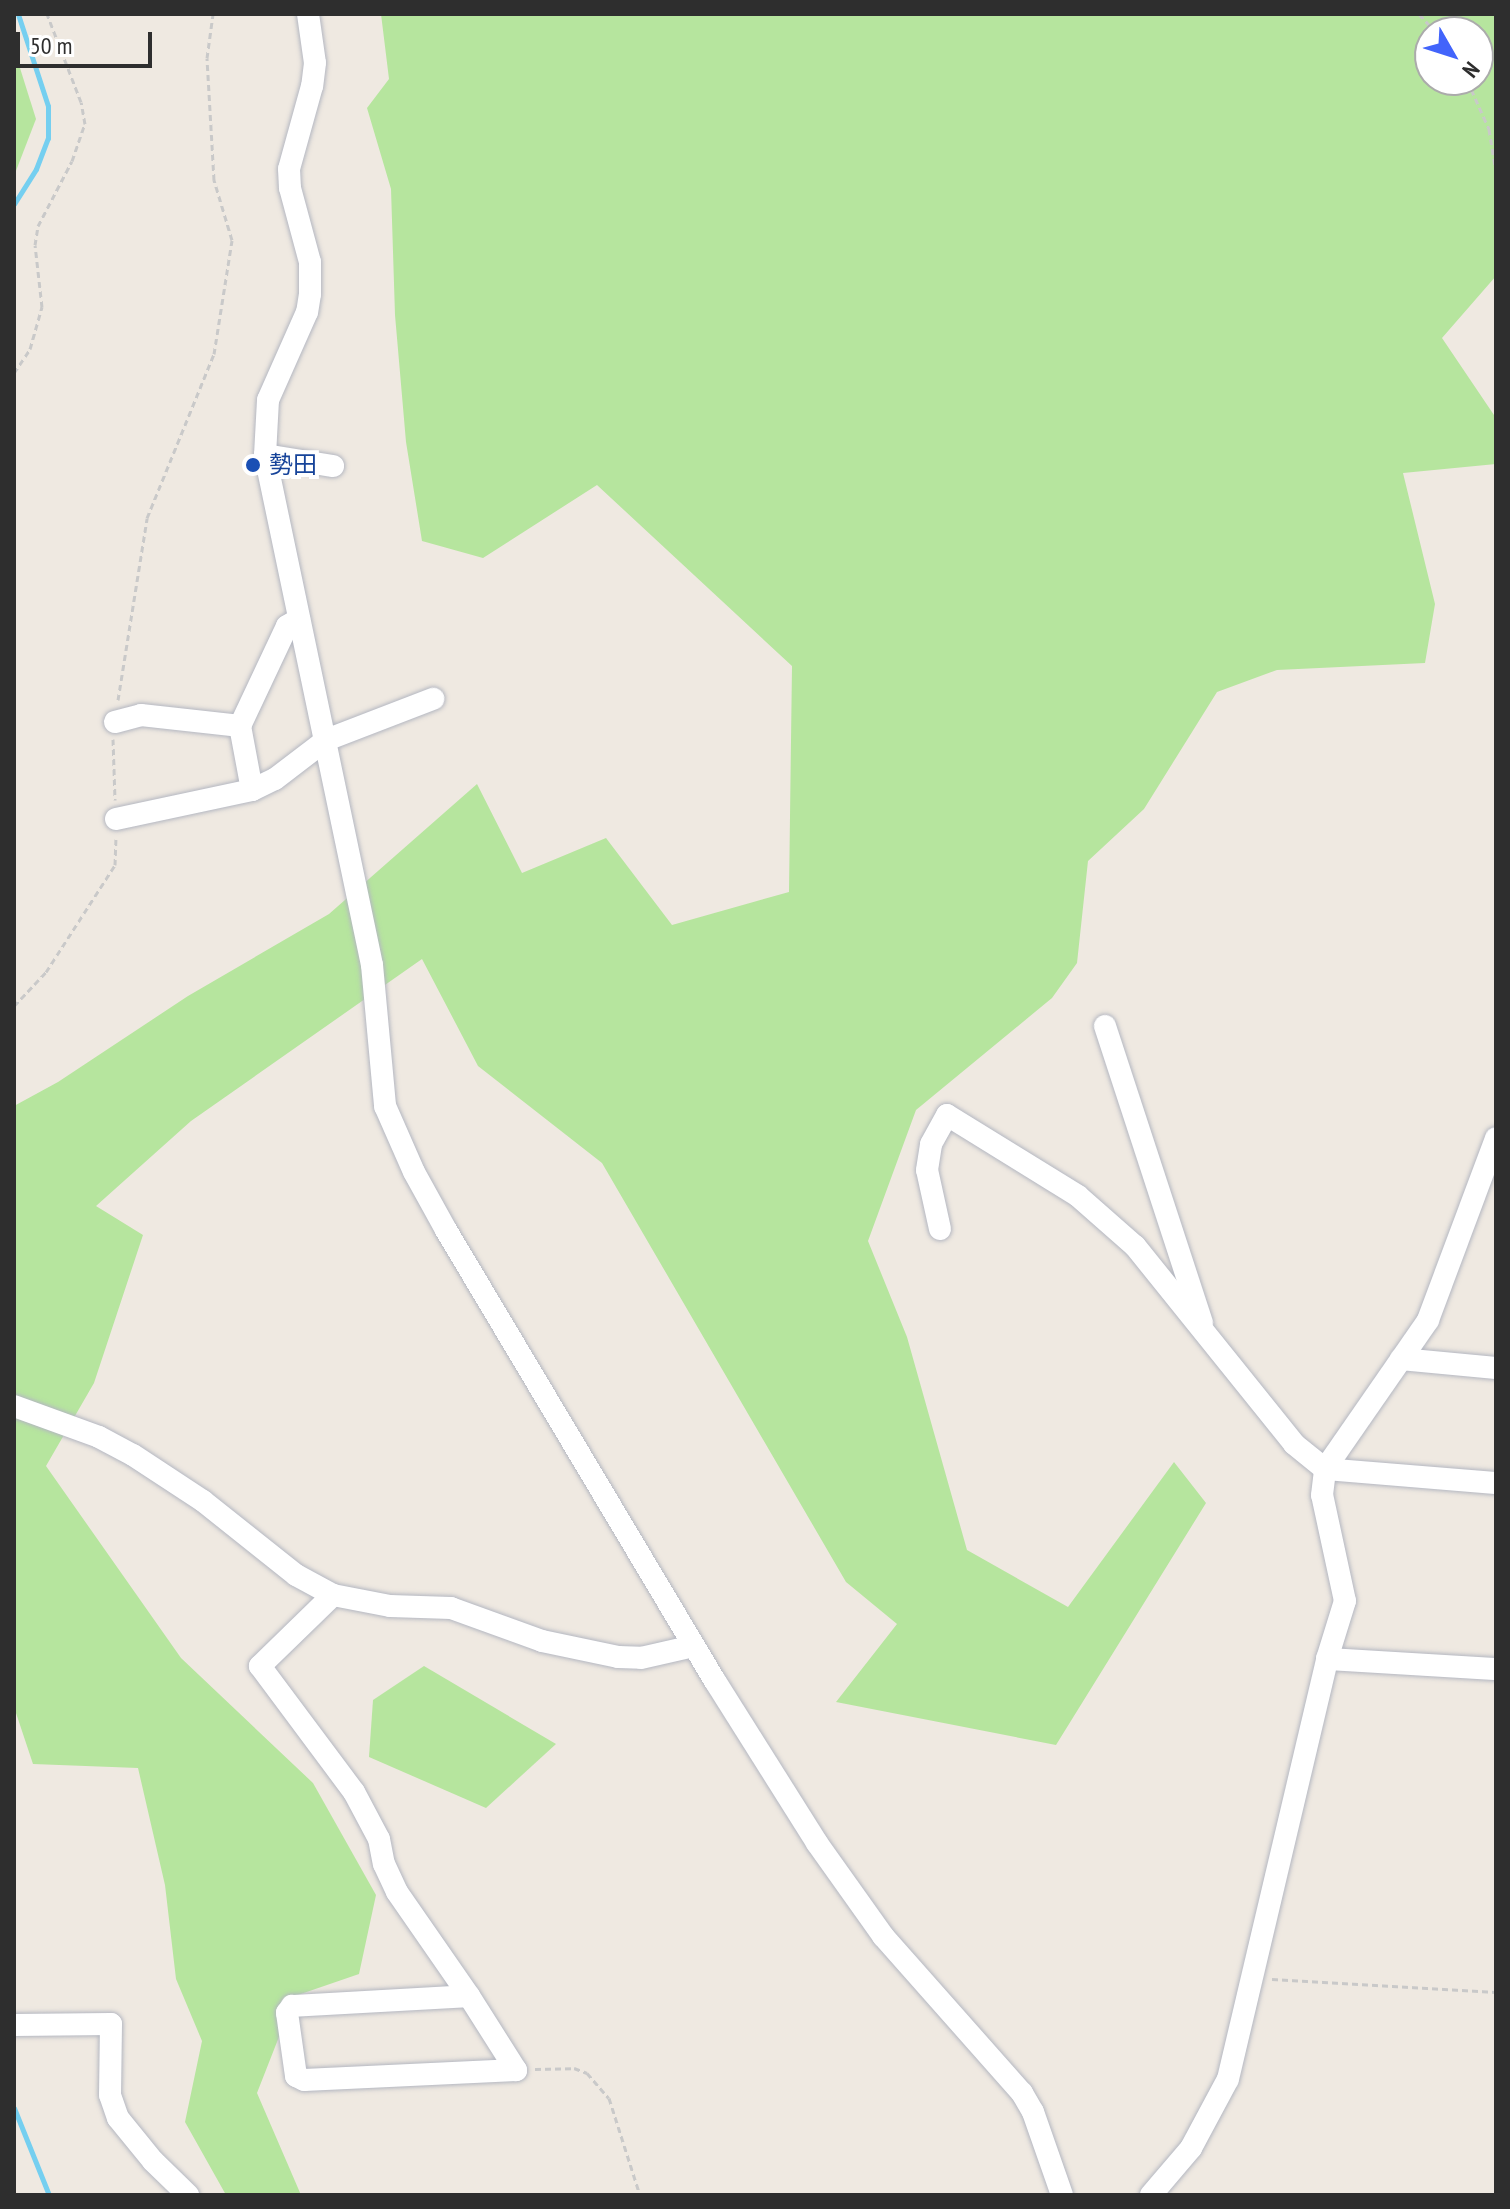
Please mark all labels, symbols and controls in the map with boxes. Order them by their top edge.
scale bar [20,16,156,66]
north arrow [1414,16,1494,96]
text: 50 m [30,30,72,61]
text: N [1456,56,1486,83]
place label: 勢田 [269,451,317,479]
marker: 勢田 [244,456,262,474]

